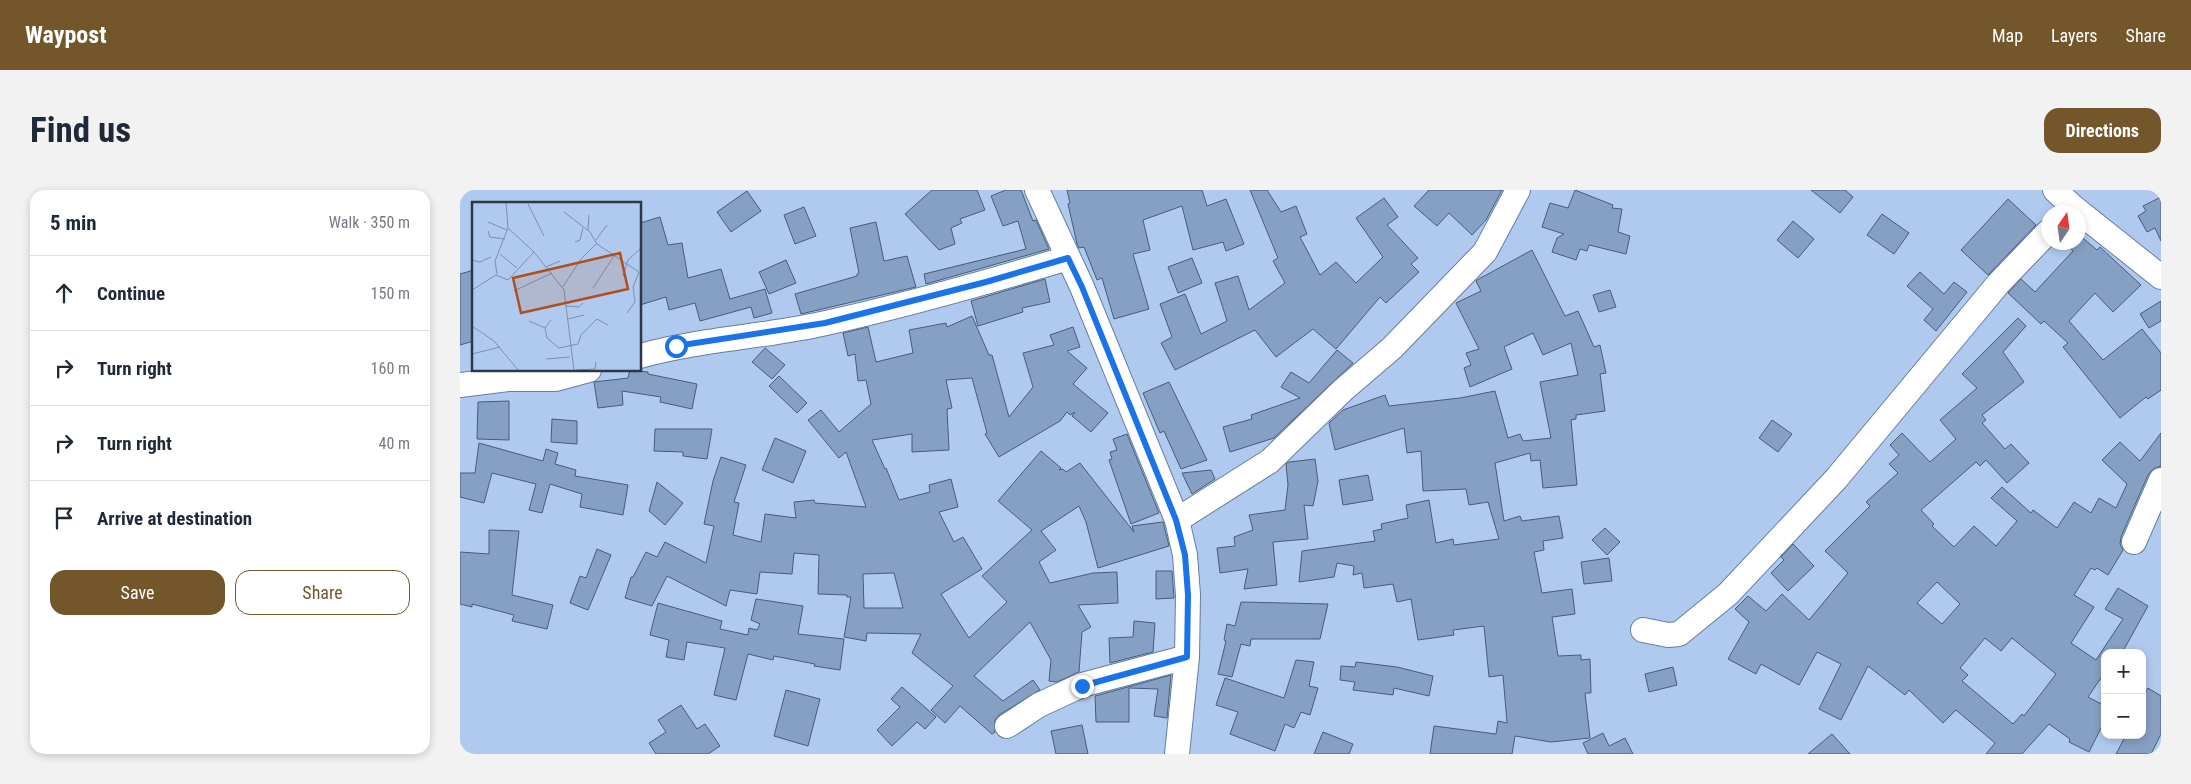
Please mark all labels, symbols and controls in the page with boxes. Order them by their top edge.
text: Waypost [25,21,107,49]
text: Map [1992,25,2023,46]
text: Layers [2051,25,2098,46]
text: Share [2126,25,2166,46]
button: Directions [2044,108,2161,153]
text: Find us [30,110,131,151]
inset map [472,202,641,371]
north arrow [2041,205,2086,250]
text: 5 min [50,211,97,235]
text: Walk · 350 m [329,213,410,232]
icon: ahead [50,279,78,307]
text: Continue [97,282,165,305]
text: 150 m [371,284,410,303]
route start [665,335,688,358]
icon: right [50,354,78,382]
text: Turn right [97,357,172,380]
text: 160 m [371,359,410,378]
icon: right [50,429,78,457]
text: Turn right [97,432,172,455]
text: 40 m [378,434,410,453]
icon: arrive [50,504,78,532]
text: Arrive at destination [97,507,252,530]
button: Save [50,570,225,615]
button: Share [235,570,410,615]
map controls [2101,649,2146,739]
button: + [2101,649,2146,694]
route end [1071,675,1094,698]
button: − [2101,694,2146,739]

